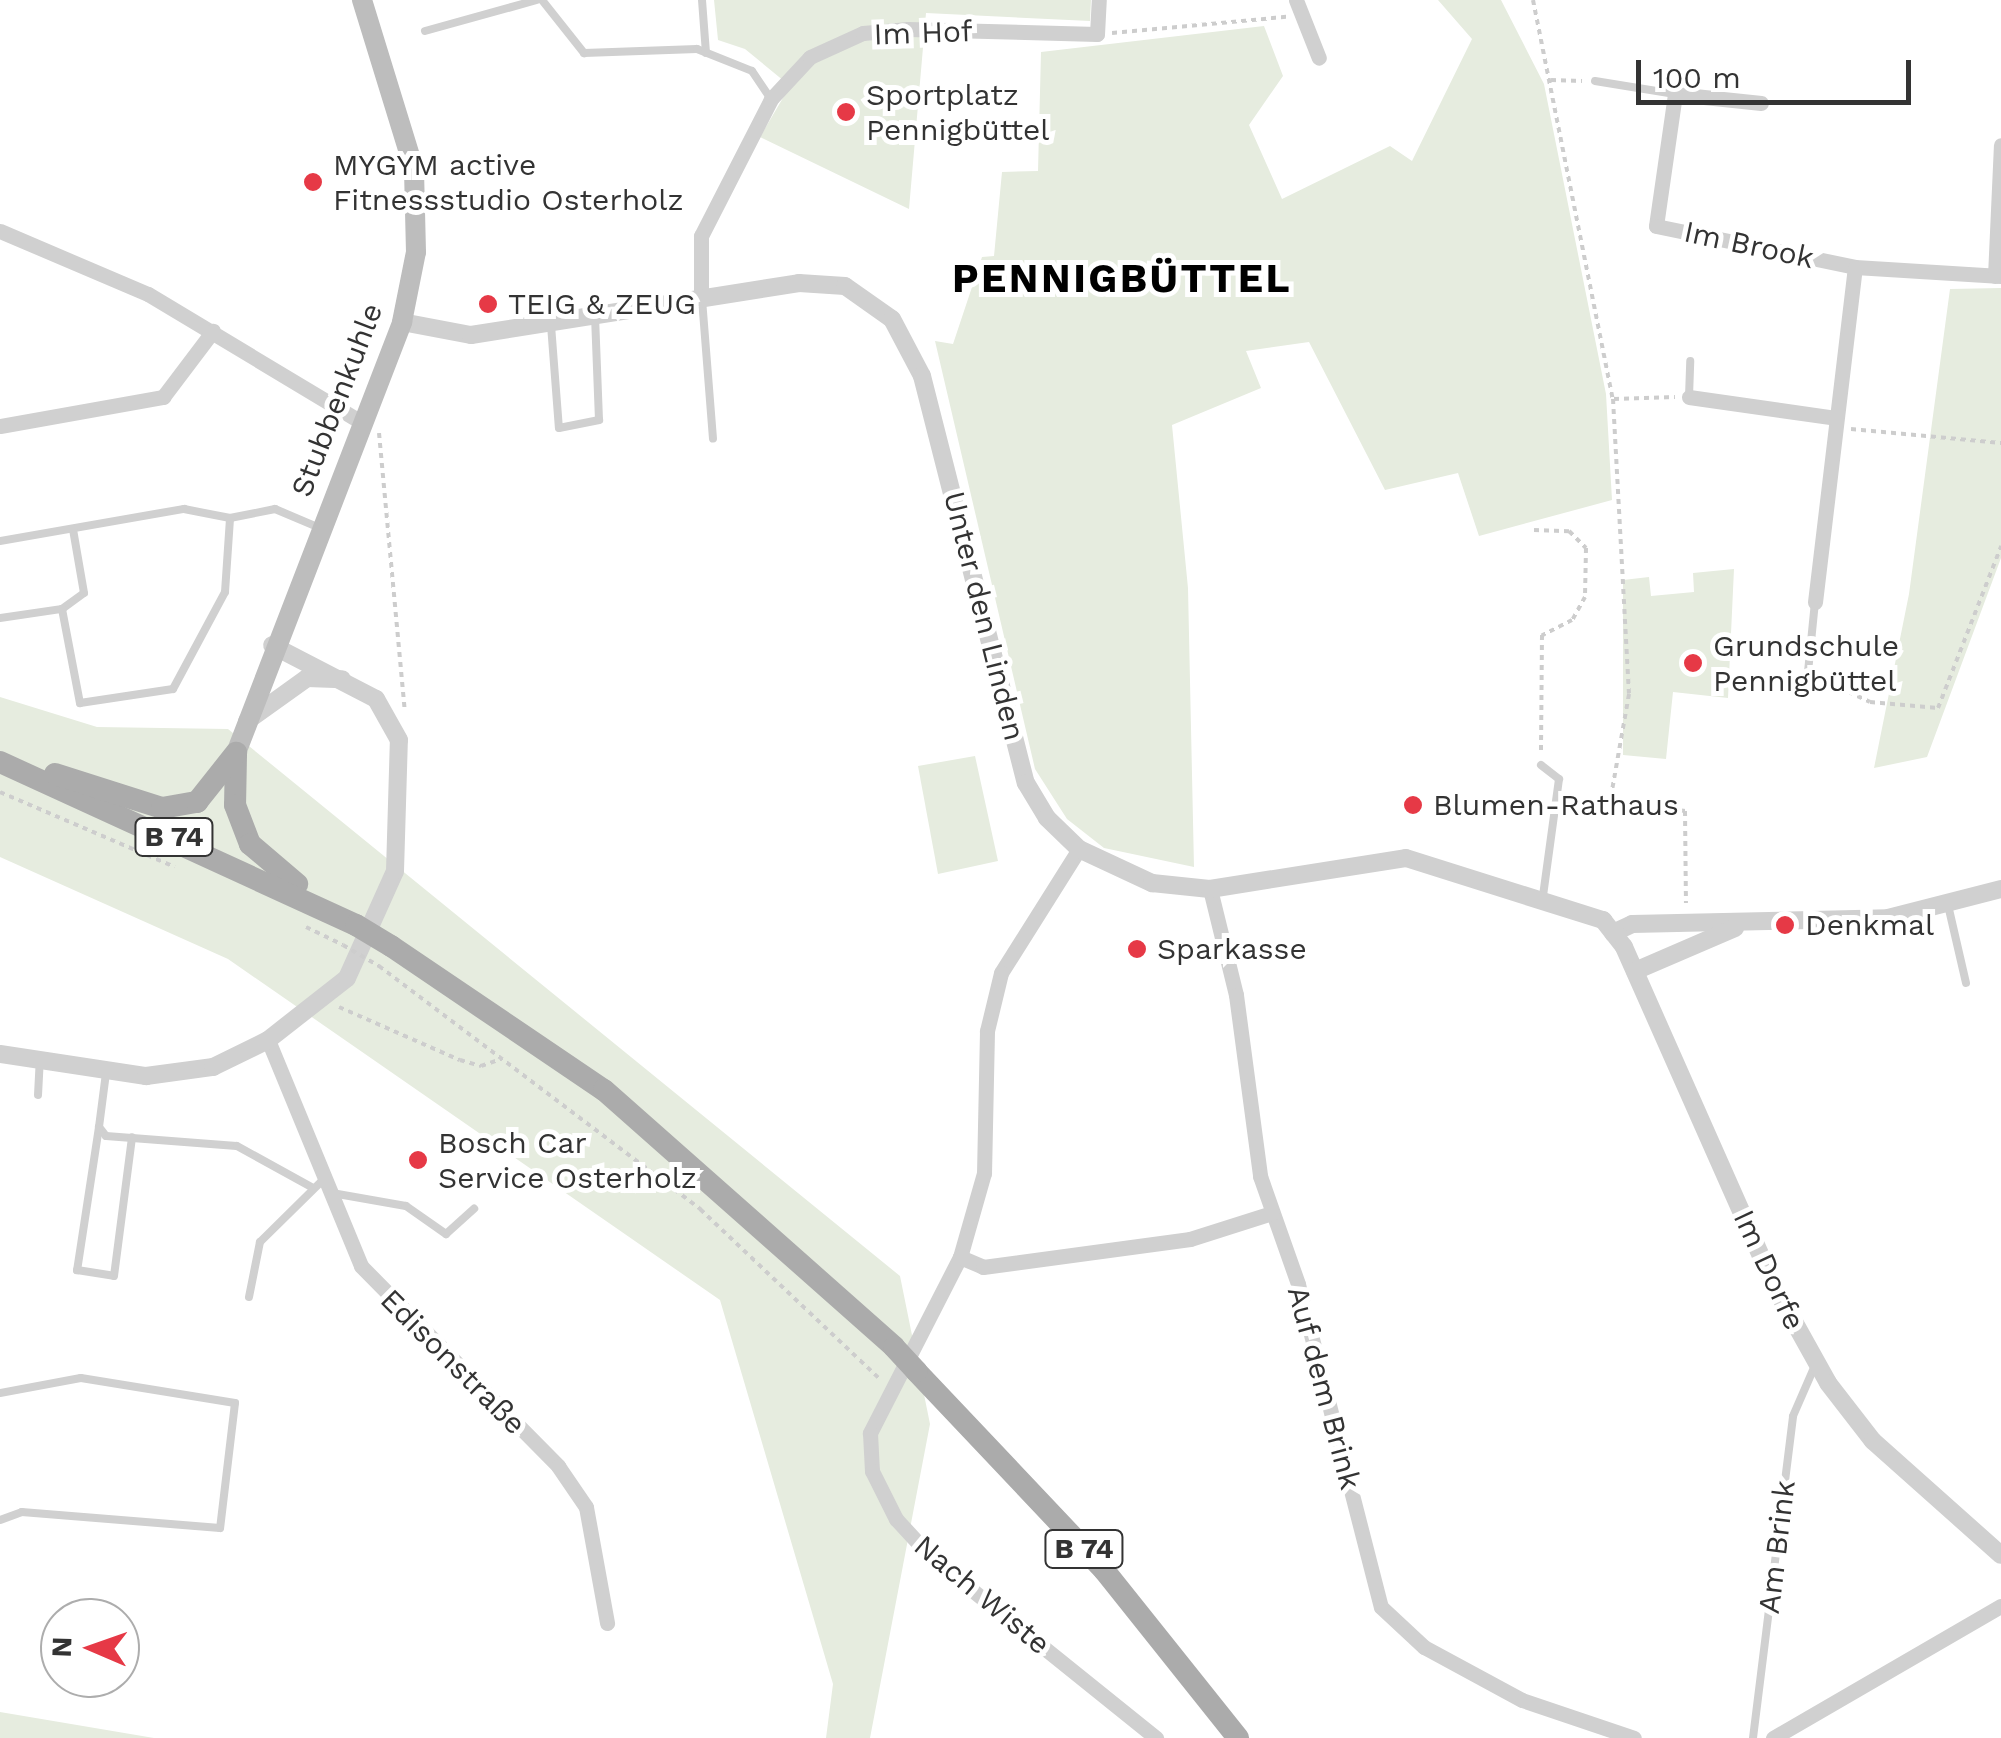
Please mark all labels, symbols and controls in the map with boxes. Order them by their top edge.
street label: Im Hof [873,13,973,53]
scale bar [1641,40,1916,102]
text: 100 m [1653,60,1741,95]
place label: Sportplatz Pennigbüttel [866,77,1049,148]
marker: Sportplatz Pennigbüttel [835,101,857,123]
place label: MYGYM active Fitnessstudio Osterholz [333,147,683,218]
marker: MYGYM active Fitnessstudio Osterholz [302,171,324,193]
street label: Im Brook [1681,214,1817,276]
district label: PENNIGBÜTTEL [952,255,1292,303]
place label: TEIG & ZEUG [508,286,696,322]
marker: TEIG & ZEUG [477,293,499,315]
street label: Stubbenkuhle [284,298,390,502]
street label: Unter den Linden [936,487,1032,745]
place label: Grundschule Pennigbüttel [1713,628,1899,698]
marker: Grundschule Pennigbüttel [1682,652,1704,674]
place label: Blumen-Rathaus [1433,787,1679,823]
marker: Blumen-Rathaus [1402,794,1424,816]
road number: B 74 [134,814,214,860]
place label: Denkmal [1805,907,1934,943]
marker: Denkmal [1774,914,1796,936]
place label: Sparkasse [1157,931,1307,967]
marker: Sparkasse [1126,938,1148,960]
place label: Bosch Car Service Osterholz [438,1125,697,1196]
marker: Bosch Car Service Osterholz [407,1149,429,1171]
street label: Im Dorfe [1726,1204,1812,1336]
street label: Edisonstraße [373,1282,533,1442]
street label: Auf dem Brink [1279,1282,1369,1494]
street label: Am Brink [1751,1478,1803,1616]
road number: B 74 [1044,1526,1124,1572]
street label: Nach Wiste [906,1528,1058,1662]
north arrow [40,1598,140,1698]
text: N [45,1636,78,1658]

